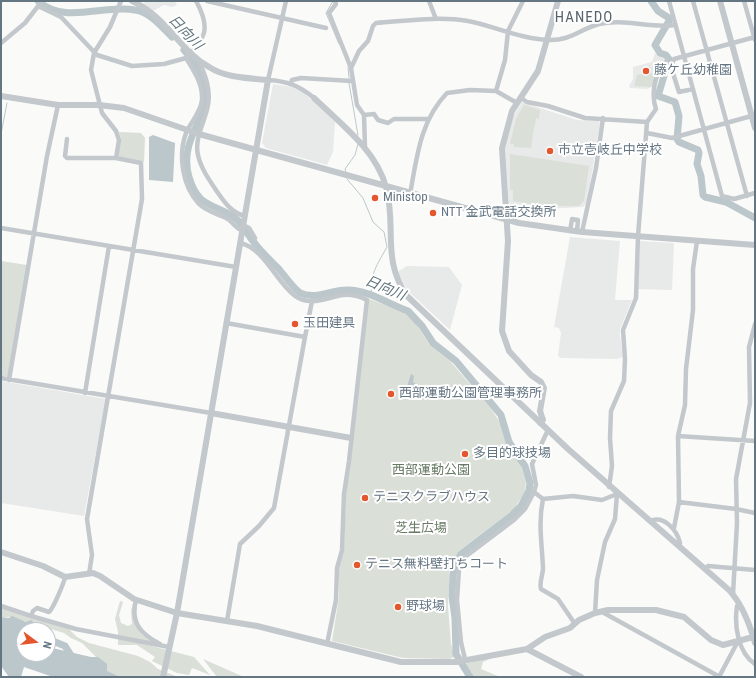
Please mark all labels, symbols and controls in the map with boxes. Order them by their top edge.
district label: HANEDO [555,9,613,27]
water label: 日向川 [164,12,206,54]
place label: 藤ケ丘幼稚園 [654,63,732,79]
marker: 藤ケ丘幼稚園 [641,66,651,76]
place label: 市立壱岐丘中学校 [558,143,662,159]
marker: 市立壱岐丘中学校 [545,146,555,156]
place label: Ministop [383,190,428,206]
marker: Ministop [370,193,380,203]
place label: NTT 金武電話交換所 [441,205,556,221]
marker: NTT 金武電話交換所 [428,208,438,218]
water label: 日向川 [362,273,408,305]
place label: 玉田建具 [303,316,355,332]
marker: 玉田建具 [290,319,300,329]
place label: 西部運動公園管理事務所 [399,386,542,402]
marker: 西部運動公園管理事務所 [386,389,396,399]
place label: 多目的球技場 [473,446,551,462]
marker: 多目的球技場 [460,449,470,459]
park label: 西部運動公園 [392,463,470,479]
place label: テニスクラブハウス [373,490,490,506]
marker: テニスクラブハウス [360,493,370,503]
park label: 芝生広場 [395,521,447,537]
place label: テニス無料壁打ちコート [365,557,508,573]
marker: テニス無料壁打ちコート [352,560,362,570]
place label: 野球場 [406,599,445,615]
marker: 野球場 [393,602,403,612]
north arrow [16,622,56,662]
text: N [40,640,54,650]

